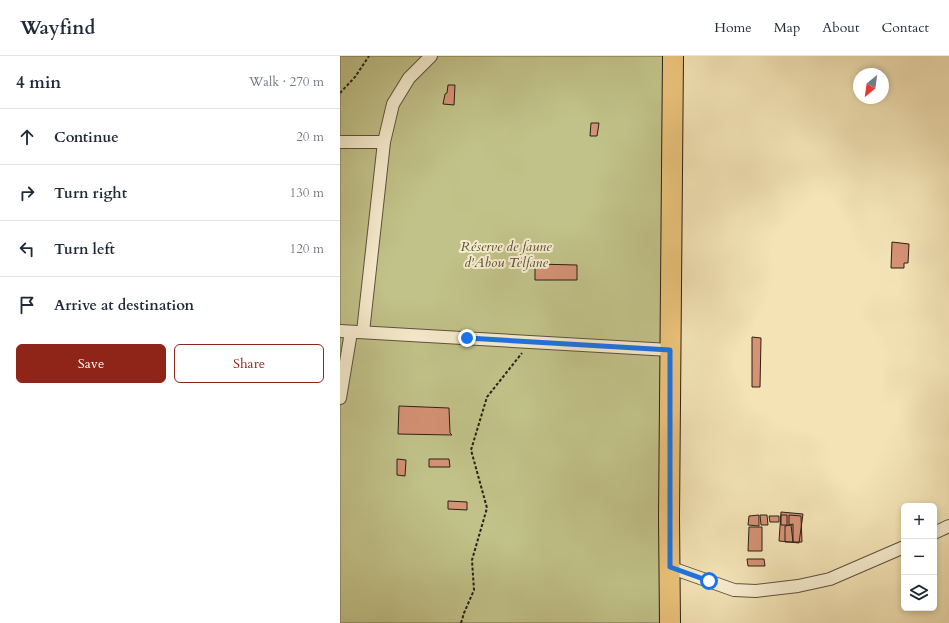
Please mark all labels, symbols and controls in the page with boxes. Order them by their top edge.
text: Wayfind [20,15,95,41]
text: Home [714,18,752,37]
text: Map [774,18,800,37]
text: About [822,18,859,37]
text: Contact [881,18,929,37]
north arrow [853,68,889,104]
text: 4 min [16,71,61,94]
text: Walk · 270 m [249,73,324,91]
icon: ahead [16,126,38,148]
text: Continue [54,127,119,147]
text: 20 m [296,128,324,146]
icon: right [16,182,38,204]
text: Turn right [54,183,127,203]
text: 130 m [290,184,324,202]
park label: Réserve de faune d'Abou Telfane [460,237,552,272]
icon: left [16,238,38,260]
text: Turn left [54,239,115,259]
text: 120 m [290,240,324,258]
icon: arrive [16,294,38,316]
text: Arrive at destination [54,295,194,315]
route end [458,329,476,347]
button: Save [16,344,166,383]
button: Share [174,344,324,383]
map controls [901,503,937,611]
button: + [901,503,937,539]
button: − [901,539,937,575]
route start [700,572,718,590]
button: layers [901,575,937,611]

